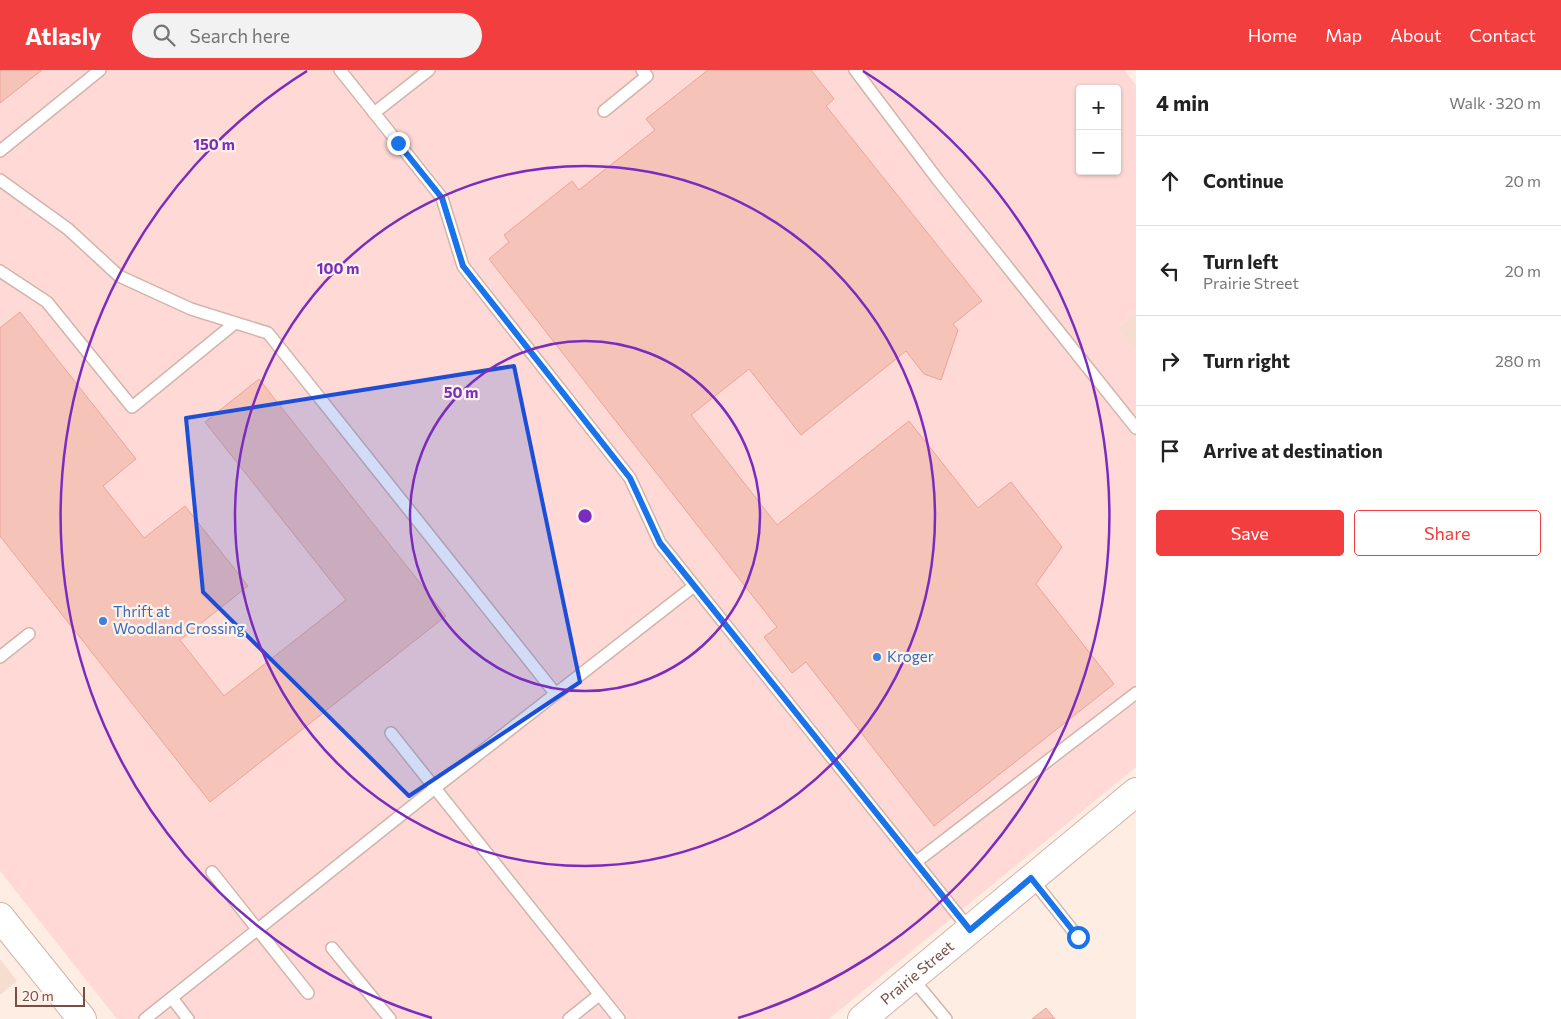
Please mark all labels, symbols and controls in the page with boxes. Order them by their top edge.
search box [132,13,482,58]
text: Atlasly [25,21,102,50]
icon: search [150,21,178,49]
text: Search here [190,24,290,47]
text: Home [1248,24,1297,46]
text: Map [1325,24,1362,46]
text: About [1390,24,1442,46]
text: Contact [1470,24,1536,46]
map controls [1076,85,1121,175]
button: + [1076,85,1121,130]
text: 4 min [1156,90,1209,115]
text: Walk · 320 m [1449,93,1541,112]
button: − [1076,130,1121,175]
route end [387,132,410,155]
text: 150 m [193,135,235,153]
icon: ahead [1156,167,1184,195]
text: Continue [1203,169,1283,192]
text: 20 m [1505,171,1541,190]
text: Turn left [1203,250,1278,273]
icon: left [1156,257,1184,285]
text: 100 m [317,259,359,277]
text: 20 m [1505,261,1541,280]
text: Prairie Street [1203,273,1299,292]
icon: right [1156,347,1184,375]
text: Turn right [1203,349,1290,372]
text: 280 m [1495,351,1541,370]
text: 50 m [444,383,478,401]
icon: arrive [1156,437,1184,465]
text: Arrive at destination [1203,439,1383,462]
centre of rings [576,507,594,525]
button: Save [1156,510,1344,556]
button: Share [1354,510,1541,556]
place label: Thrift at Woodland Crossing [113,602,245,637]
marker: Thrift at Woodland Crossing [97,615,109,627]
place label: Kroger [887,647,934,665]
marker: Kroger [871,651,883,663]
route start [1067,926,1090,949]
street label: Prairie Street [876,937,957,1008]
scale bar [15,984,85,1007]
text: 20 m [22,987,54,1004]

